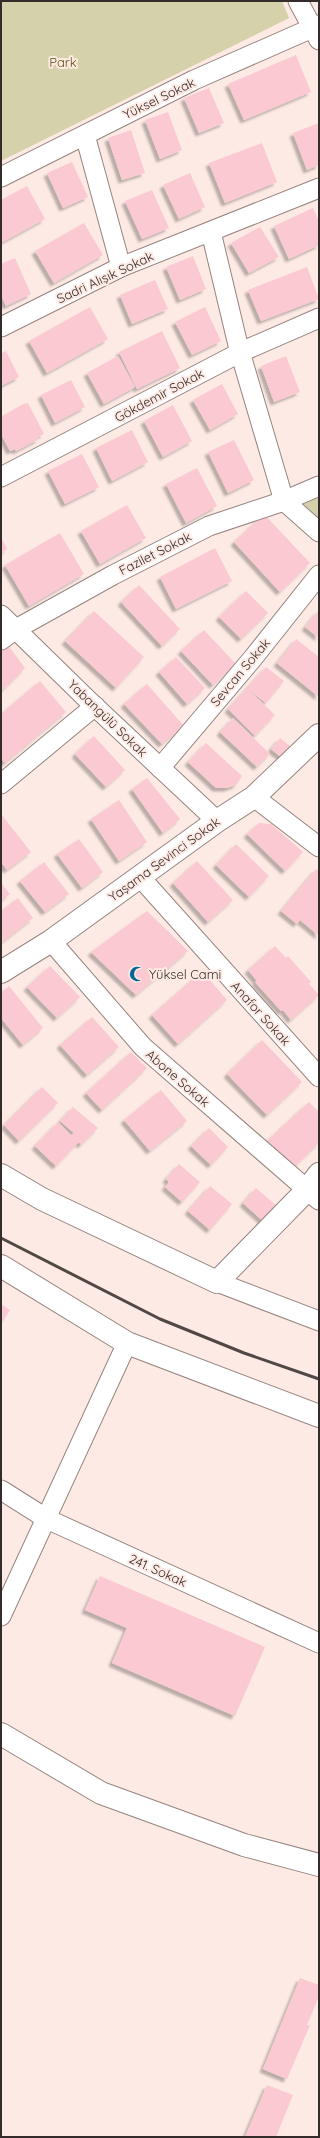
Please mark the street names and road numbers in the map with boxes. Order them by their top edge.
street label: Yüksel Sokak [120,74,198,122]
street label: Sadri Alışık Sokak [54,248,156,306]
street label: Gökdemir Sokak [112,365,206,425]
street label: Fazilet Sokak [116,528,194,578]
street label: Sevcan Sokak [207,635,273,709]
street label: Yabangülü Sokak [65,676,151,760]
street label: Yaşama Sevinci Sokak [105,813,223,905]
street label: Anafor Sokak [228,977,294,1049]
street label: Abone Sokak [143,1046,213,1110]
street label: 241. Sokak [127,1550,189,1590]

